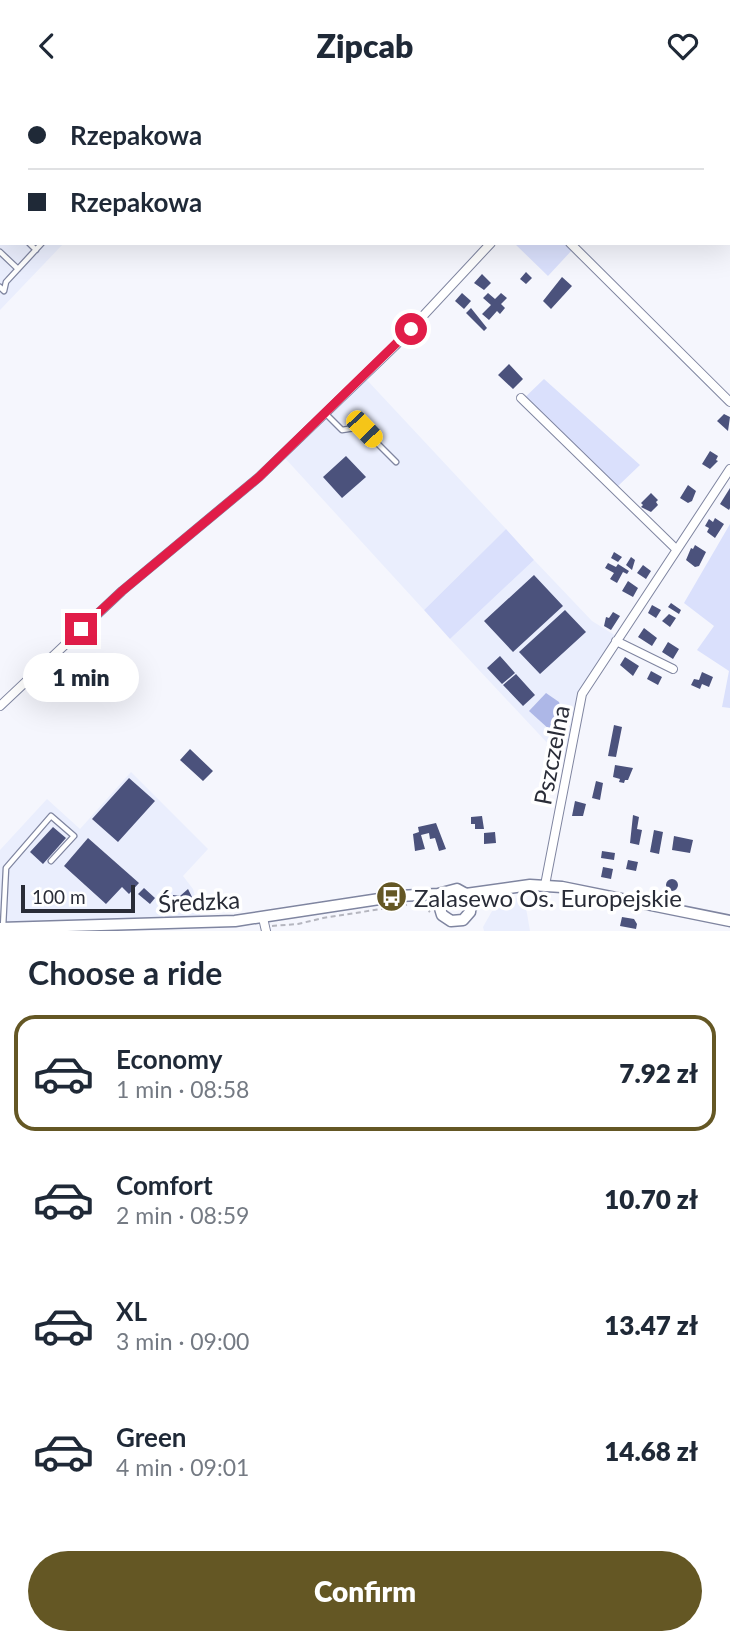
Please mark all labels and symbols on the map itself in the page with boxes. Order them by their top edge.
route start [395,313,427,345]
car [342,407,387,451]
route end [65,613,97,645]
callout: 1 min [23,653,139,703]
street label: Pszczelna [527,703,575,807]
bus stop icon: Zalasewo Os. Europejskie [374,880,408,914]
scale bar [21,882,135,914]
place label: Zalasewo Os. Europejskie [414,883,682,912]
street label: Średzka [157,884,241,918]

